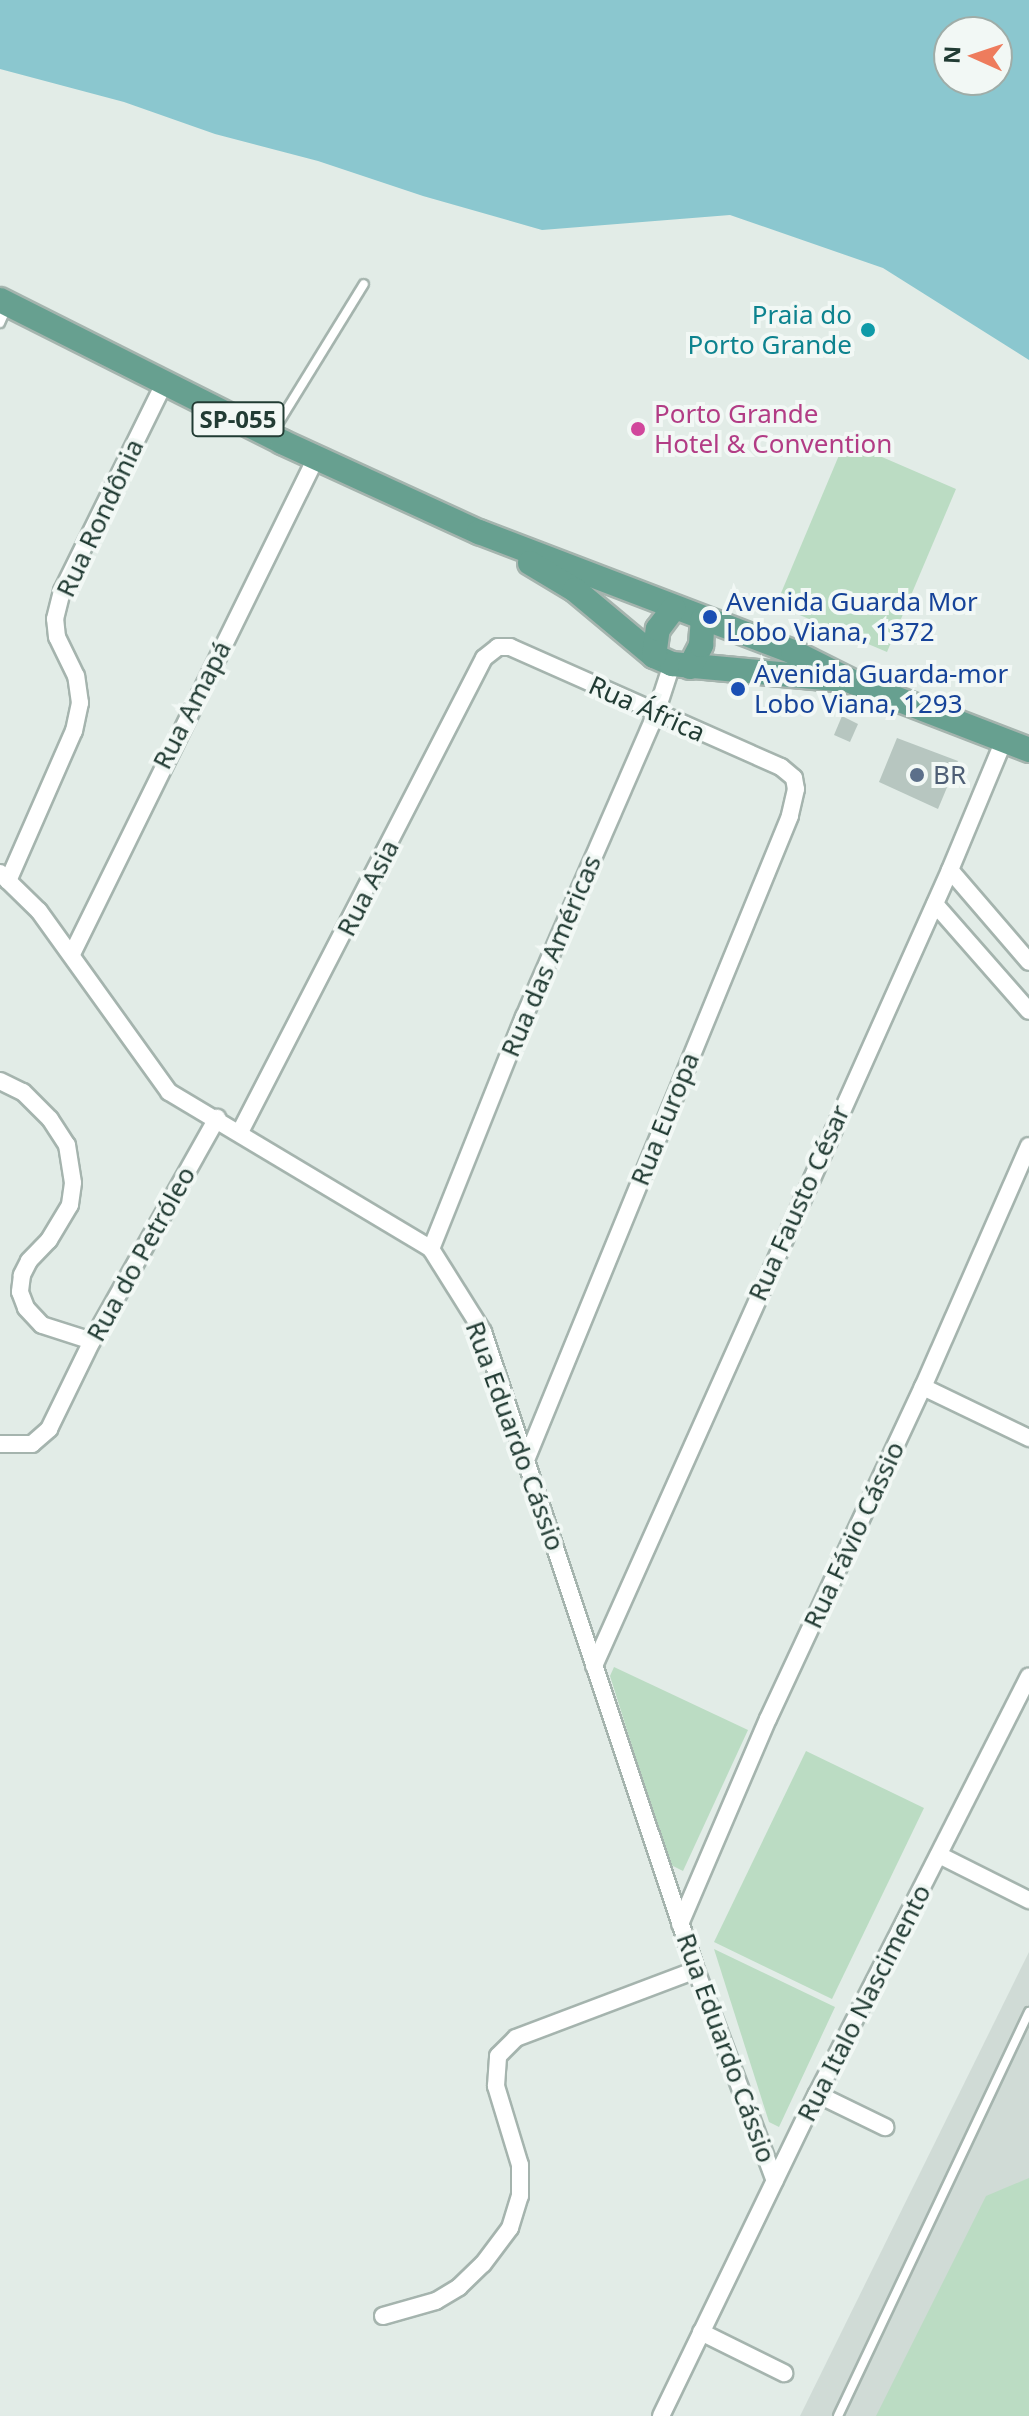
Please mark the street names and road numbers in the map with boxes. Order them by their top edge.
road number: SP-055 [190,399,286,439]
street label: Rua Rondônia [50,434,150,602]
street label: Rua Amapá [146,636,238,774]
street label: Rua África [584,670,710,748]
street label: Rua Asia [331,835,405,941]
street label: Rua das Américas [494,851,608,1061]
street label: Rua Europa [624,1048,706,1190]
street label: Rua Fausto César [742,1100,856,1306]
street label: Rua do Petróleo [80,1161,202,1347]
street label: Rua Eduardo Cássio [459,1317,571,1555]
street label: Rua Fávio Cássio [797,1437,911,1633]
street label: Rua Italo Nascimento [791,1879,937,2127]
street label: Rua Eduardo Cássio [670,1929,782,2167]

